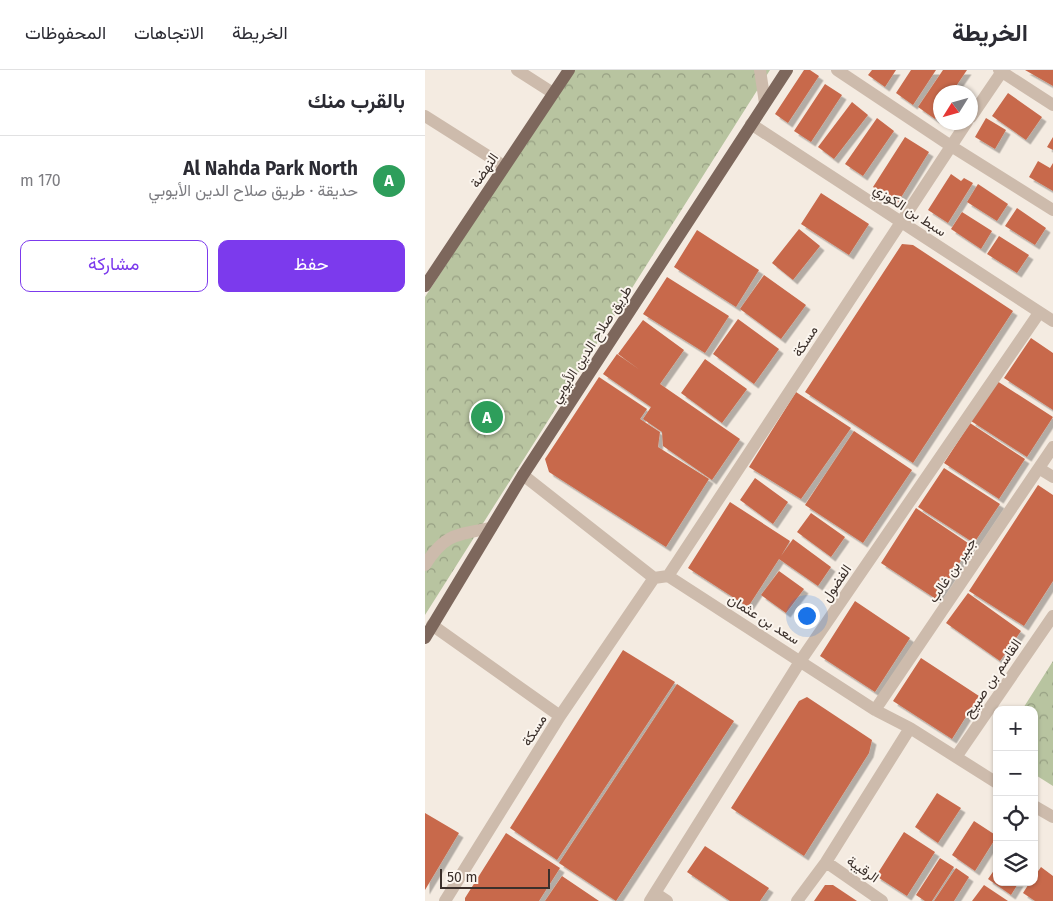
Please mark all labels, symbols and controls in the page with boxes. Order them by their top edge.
text: الخريطة [952,19,1028,47]
text: المحفوظات [25,22,106,44]
text: الاتجاهات [134,22,204,44]
text: الخريطة [232,22,288,44]
north arrow [933,85,978,130]
text: بالقرب منك [308,88,405,114]
street label: النهضة [467,150,502,191]
text: Al Nahda Park North [183,157,358,180]
text: 170 m [20,171,61,190]
text: A [384,171,394,190]
text: حديقة · طريق صلاح الدين الأيوبي [149,181,358,200]
street label: سبط بن الكوزي [868,181,949,243]
button: مشاركة [20,240,208,292]
button: حفظ [218,240,405,292]
street label: طريق صلاح الدين الأيوبي [547,282,638,408]
street label: مسكة [789,323,822,360]
pin: A [471,398,503,436]
street label: جبير بن غالب [924,534,980,606]
street label: الفضول [818,561,856,606]
street label: سعد بن عثمان [725,591,803,648]
your location [794,603,820,629]
street label: القاسم بن صبيح [960,636,1027,722]
map controls [993,706,1038,886]
button: + [993,706,1038,751]
street label: مسكة [518,711,551,749]
button: − [993,751,1038,796]
button: locate [993,796,1038,841]
button: layers [993,841,1038,886]
street label: الرقيبة [843,852,882,887]
scale bar [440,866,550,889]
text: 50 m [447,869,478,886]

